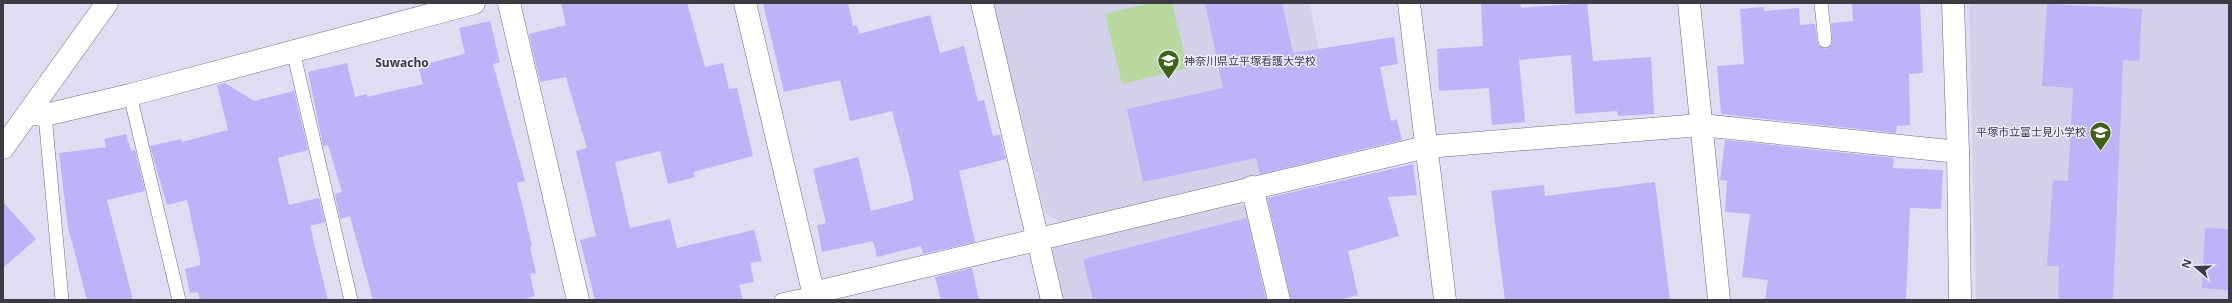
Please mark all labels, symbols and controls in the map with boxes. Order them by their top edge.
school or university icon: 神奈川県立平塚看護大学校 [1156,48,1182,81]
place label: 神奈川県立平塚看護大学校 [1184,53,1316,68]
district label: Suwacho [375,54,429,71]
school or university icon: 平塚市立富士見小学校 [2088,119,2114,152]
place label: 平塚市立富士見小学校 [1976,124,2086,139]
north arrow [2176,247,2216,287]
text: N [2178,257,2195,270]

